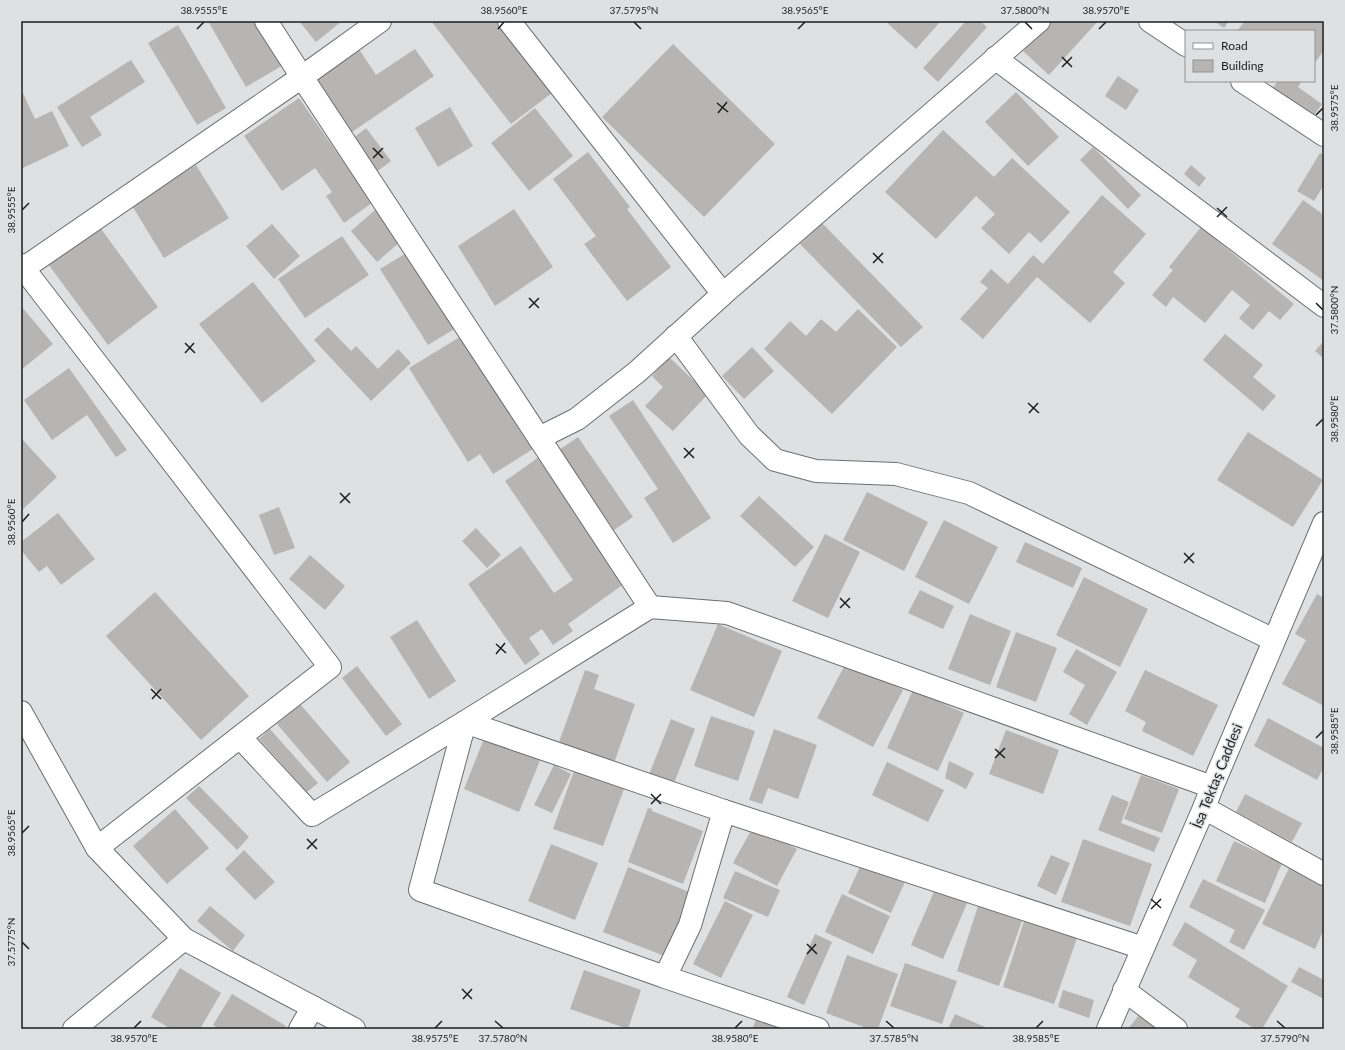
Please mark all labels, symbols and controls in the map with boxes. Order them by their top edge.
text: 38.9555°E [180,4,228,16]
text: 38.9560°E [480,4,528,16]
text: 37.5795°N [610,4,658,16]
text: 38.9565°E [781,4,829,16]
text: 37.5800°N [1001,4,1049,16]
text: 38.9570°E [1082,4,1130,16]
legend [1185,30,1315,82]
text: Road [1221,38,1248,53]
text: Building [1221,58,1264,73]
text: 38.9575°E [1328,84,1340,132]
text: 38.9555°E [5,186,17,234]
text: 37.5800°N [1328,286,1340,334]
text: 38.9580°E [1328,395,1340,443]
text: 38.9560°E [5,498,17,546]
text: 38.9585°E [1328,707,1340,755]
street label: İsa Tektaş Caddesi [1188,721,1245,831]
text: 38.9565°E [5,809,17,857]
text: 37.5775°N [5,918,17,966]
text: 38.9570°E [110,1032,158,1044]
text: 38.9575°E [411,1032,459,1044]
text: 37.5780°N [479,1032,527,1044]
text: 38.9580°E [711,1032,759,1044]
text: 37.5785°N [870,1032,918,1044]
text: 38.9585°E [1012,1032,1060,1044]
text: 37.5790°N [1261,1032,1309,1044]

